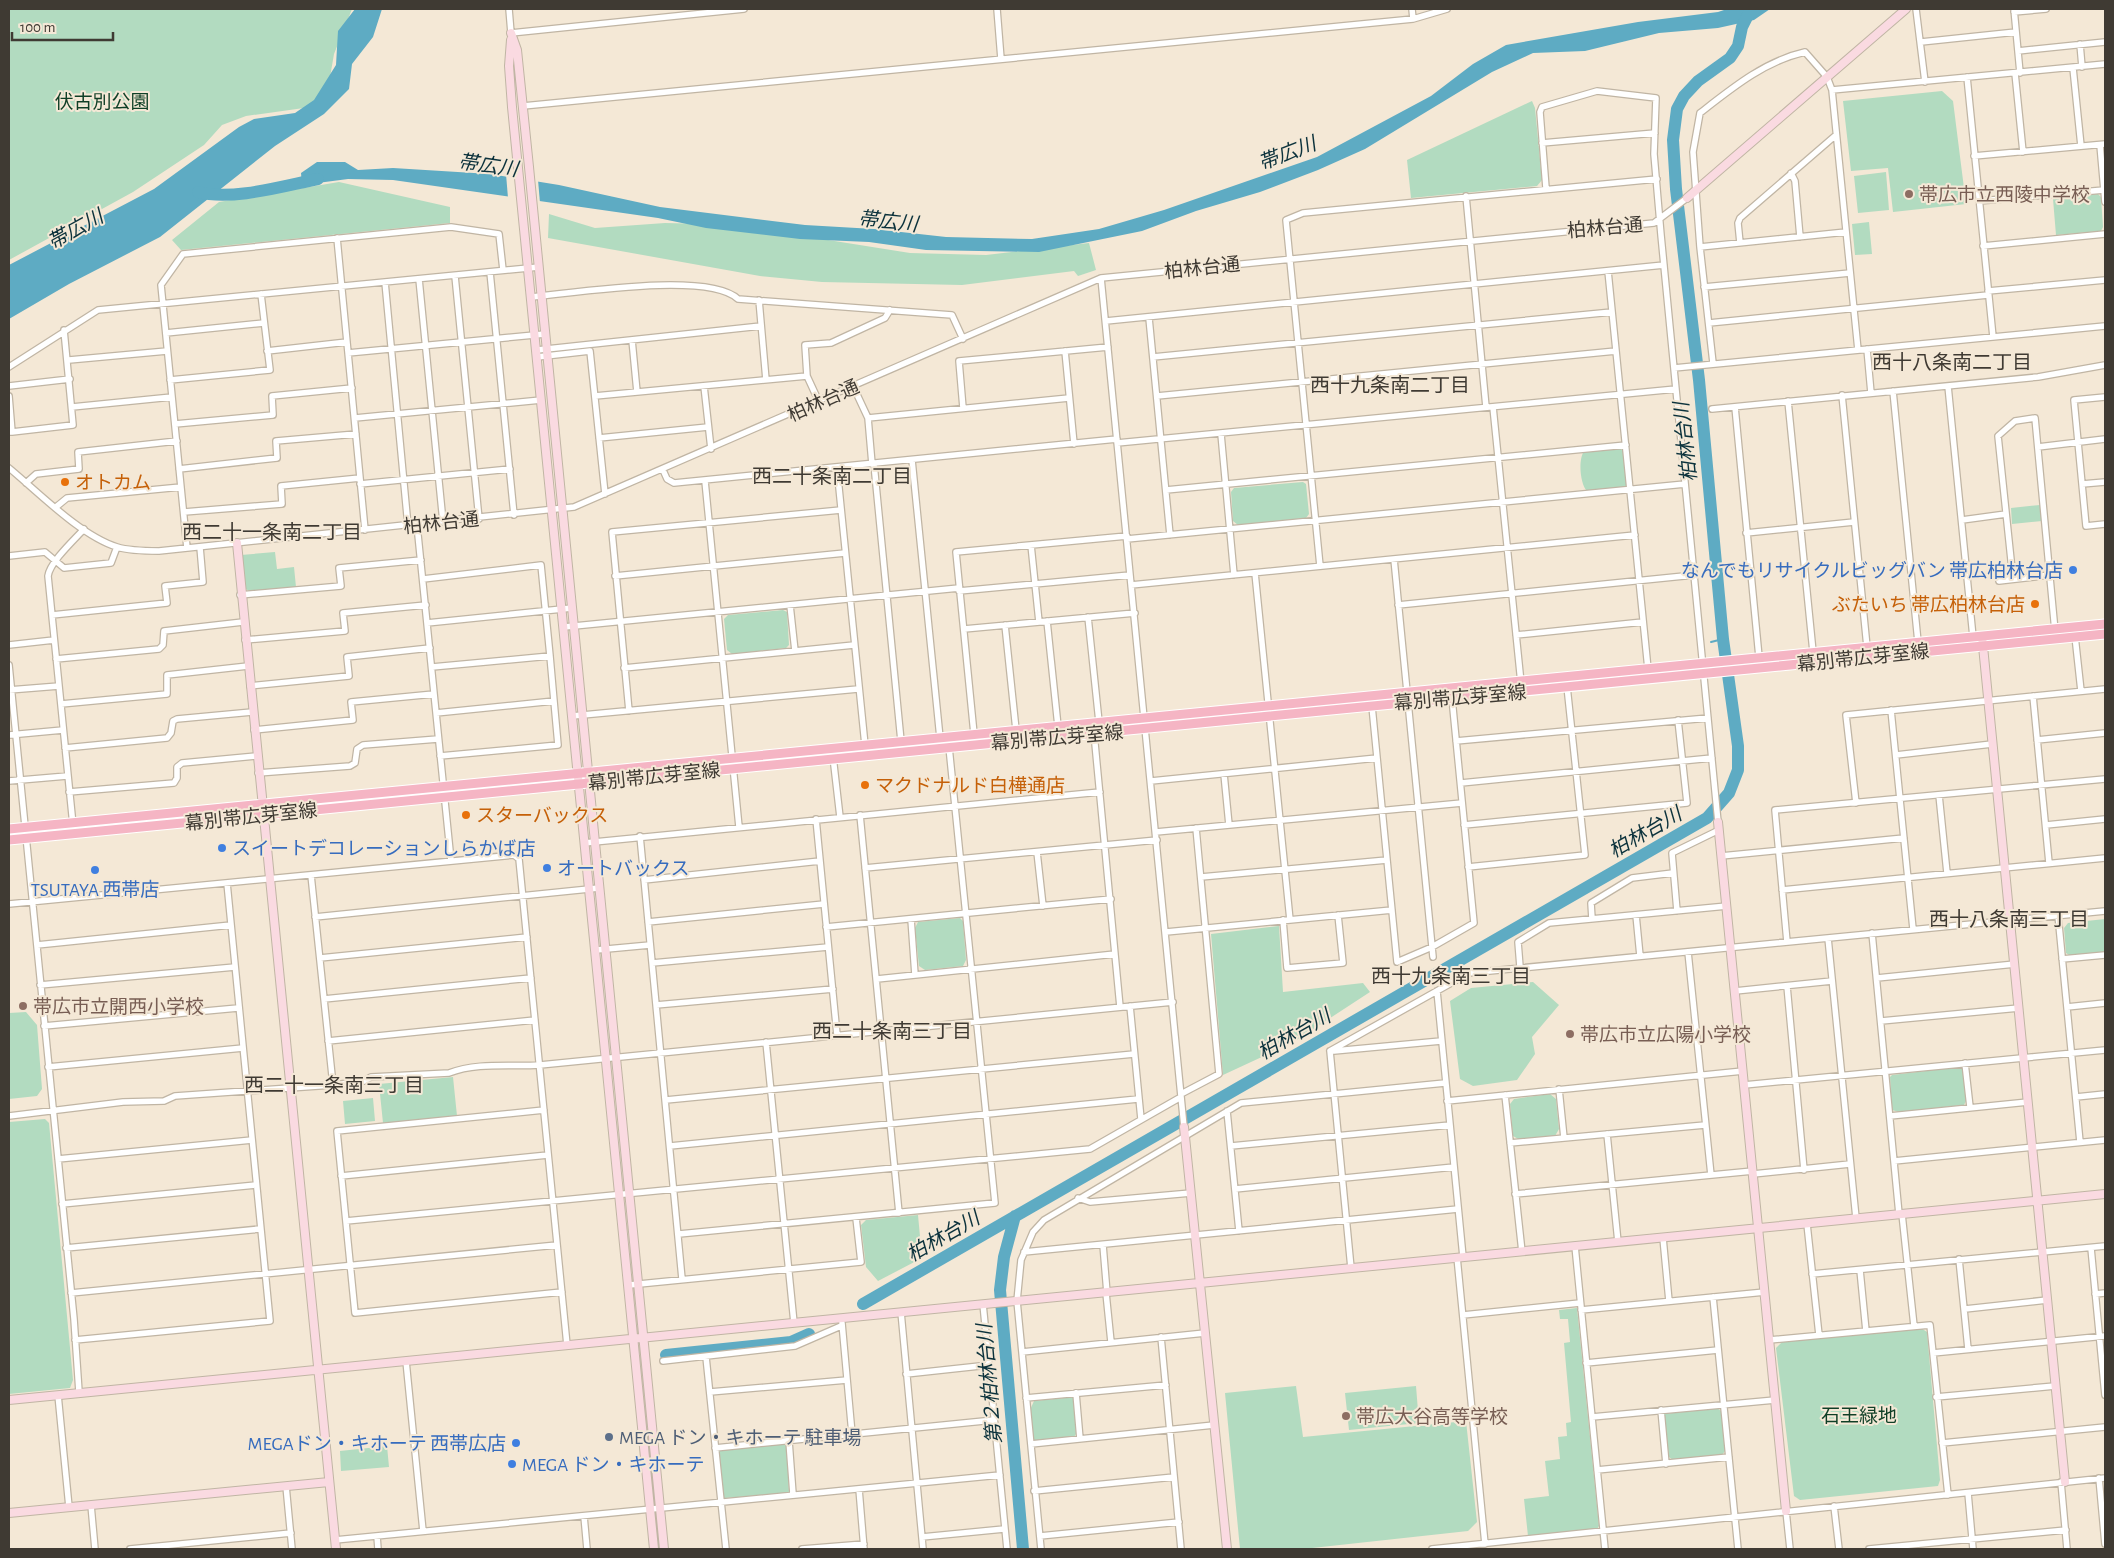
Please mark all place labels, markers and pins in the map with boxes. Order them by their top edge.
place label: 帯広市立西陵中学校 [1919,184,2090,205]
marker: 帯広市立西陵中学校 [1903,188,1915,200]
place label: オトカム [75,474,151,493]
marker: オトカム [59,476,71,488]
place label: なんでもリサイクルビッグバン 帯広柏林台店 [1681,560,2063,581]
marker: なんでもリサイクルビッグバン 帯広柏林台店 [2067,564,2079,576]
place label: ぶたいち 帯広柏林台店 [1832,594,2025,615]
marker: ぶたいち 帯広柏林台店 [2029,598,2041,610]
place label: マクドナルド白樺通店 [875,775,1065,796]
marker: マクドナルド白樺通店 [859,779,871,791]
place label: スターバックス [476,806,608,826]
marker: スターバックス [460,809,472,821]
place label: スイートデコレーションしらかば店 [232,838,536,859]
marker: スイートデコレーションしらかば店 [216,842,228,854]
place label: オートバックス [557,859,689,879]
marker: オートバックス [541,862,553,874]
marker: TSUTAYA 西帯店 [89,864,101,876]
place label: TSUTAYA 西帯店 [31,879,159,900]
place label: 帯広市立開西小学校 [33,996,204,1017]
marker: 帯広市立開西小学校 [17,1000,29,1012]
place label: 帯広市立広陽小学校 [1580,1024,1751,1045]
marker: 帯広市立広陽小学校 [1564,1028,1576,1040]
place label: 帯広大谷高等学校 [1356,1406,1508,1427]
marker: 帯広大谷高等学校 [1340,1410,1352,1422]
place label: MEGA ドン・キホーテ 駐車場 [619,1427,862,1448]
marker: MEGA ドン・キホーテ 駐車場 [603,1431,615,1443]
place label: MEGAドン・キホーテ 西帯広店 [248,1433,506,1454]
marker: MEGAドン・キホーテ 西帯広店 [510,1437,522,1449]
place label: MEGA ドン・キホーテ [522,1455,704,1475]
marker: MEGA ドン・キホーテ [506,1458,518,1470]

